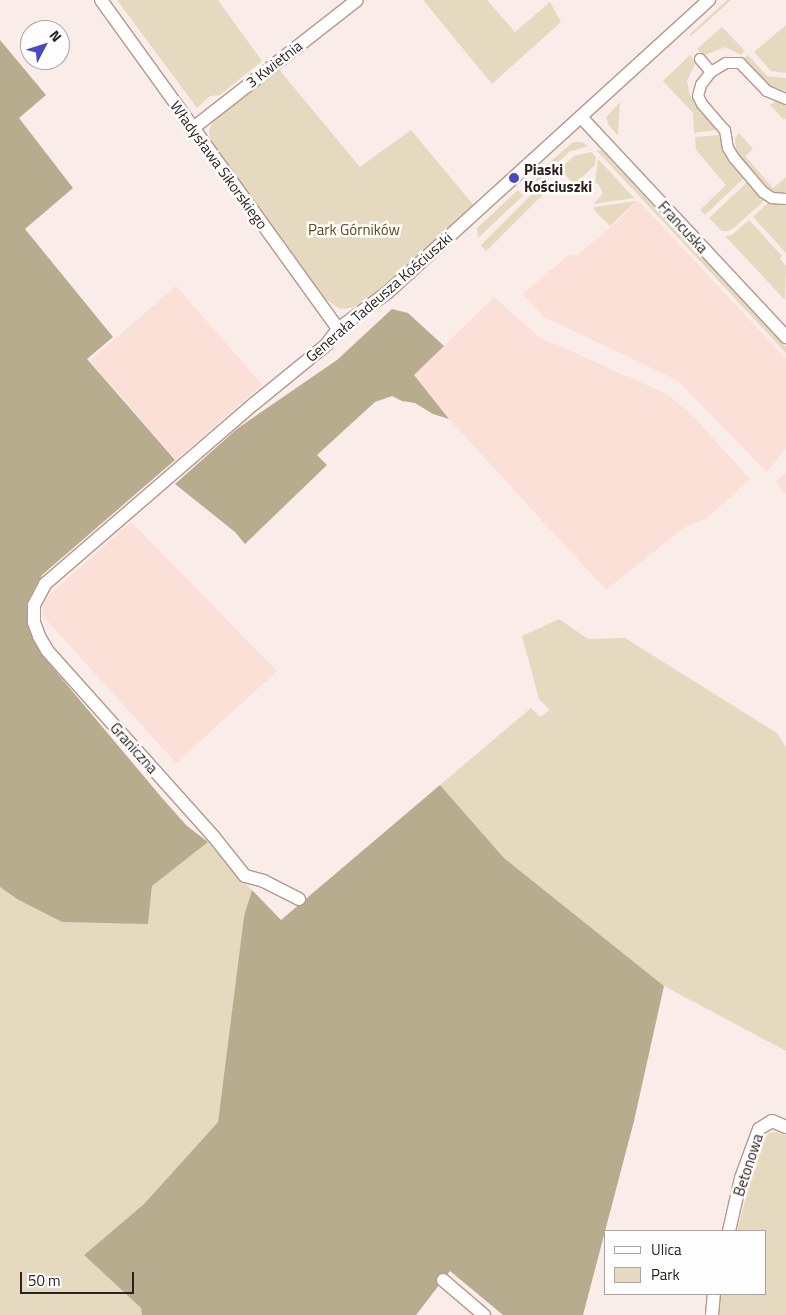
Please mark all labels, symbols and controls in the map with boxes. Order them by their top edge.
north arrow [20,20,70,70]
text: N [45,25,67,46]
street label: 3 Kwietnia [242,37,306,91]
street label: Władysława Sikorskiego [166,97,272,233]
place label: Piaski Kościuszki [524,160,592,195]
marker: Piaski Kościuszki [508,172,520,184]
street label: Francuska [654,197,712,257]
park label: Park Górników [308,221,400,239]
street label: Generała Tadeusza Kościuszki [302,229,456,365]
street label: Graniczna [106,719,162,777]
street label: Betonowa [729,1131,767,1199]
legend [604,1230,766,1295]
text: Ulica [651,1238,681,1261]
scale bar [22,1262,136,1294]
text: Park [651,1263,680,1286]
text: 50 m [28,1269,61,1292]

